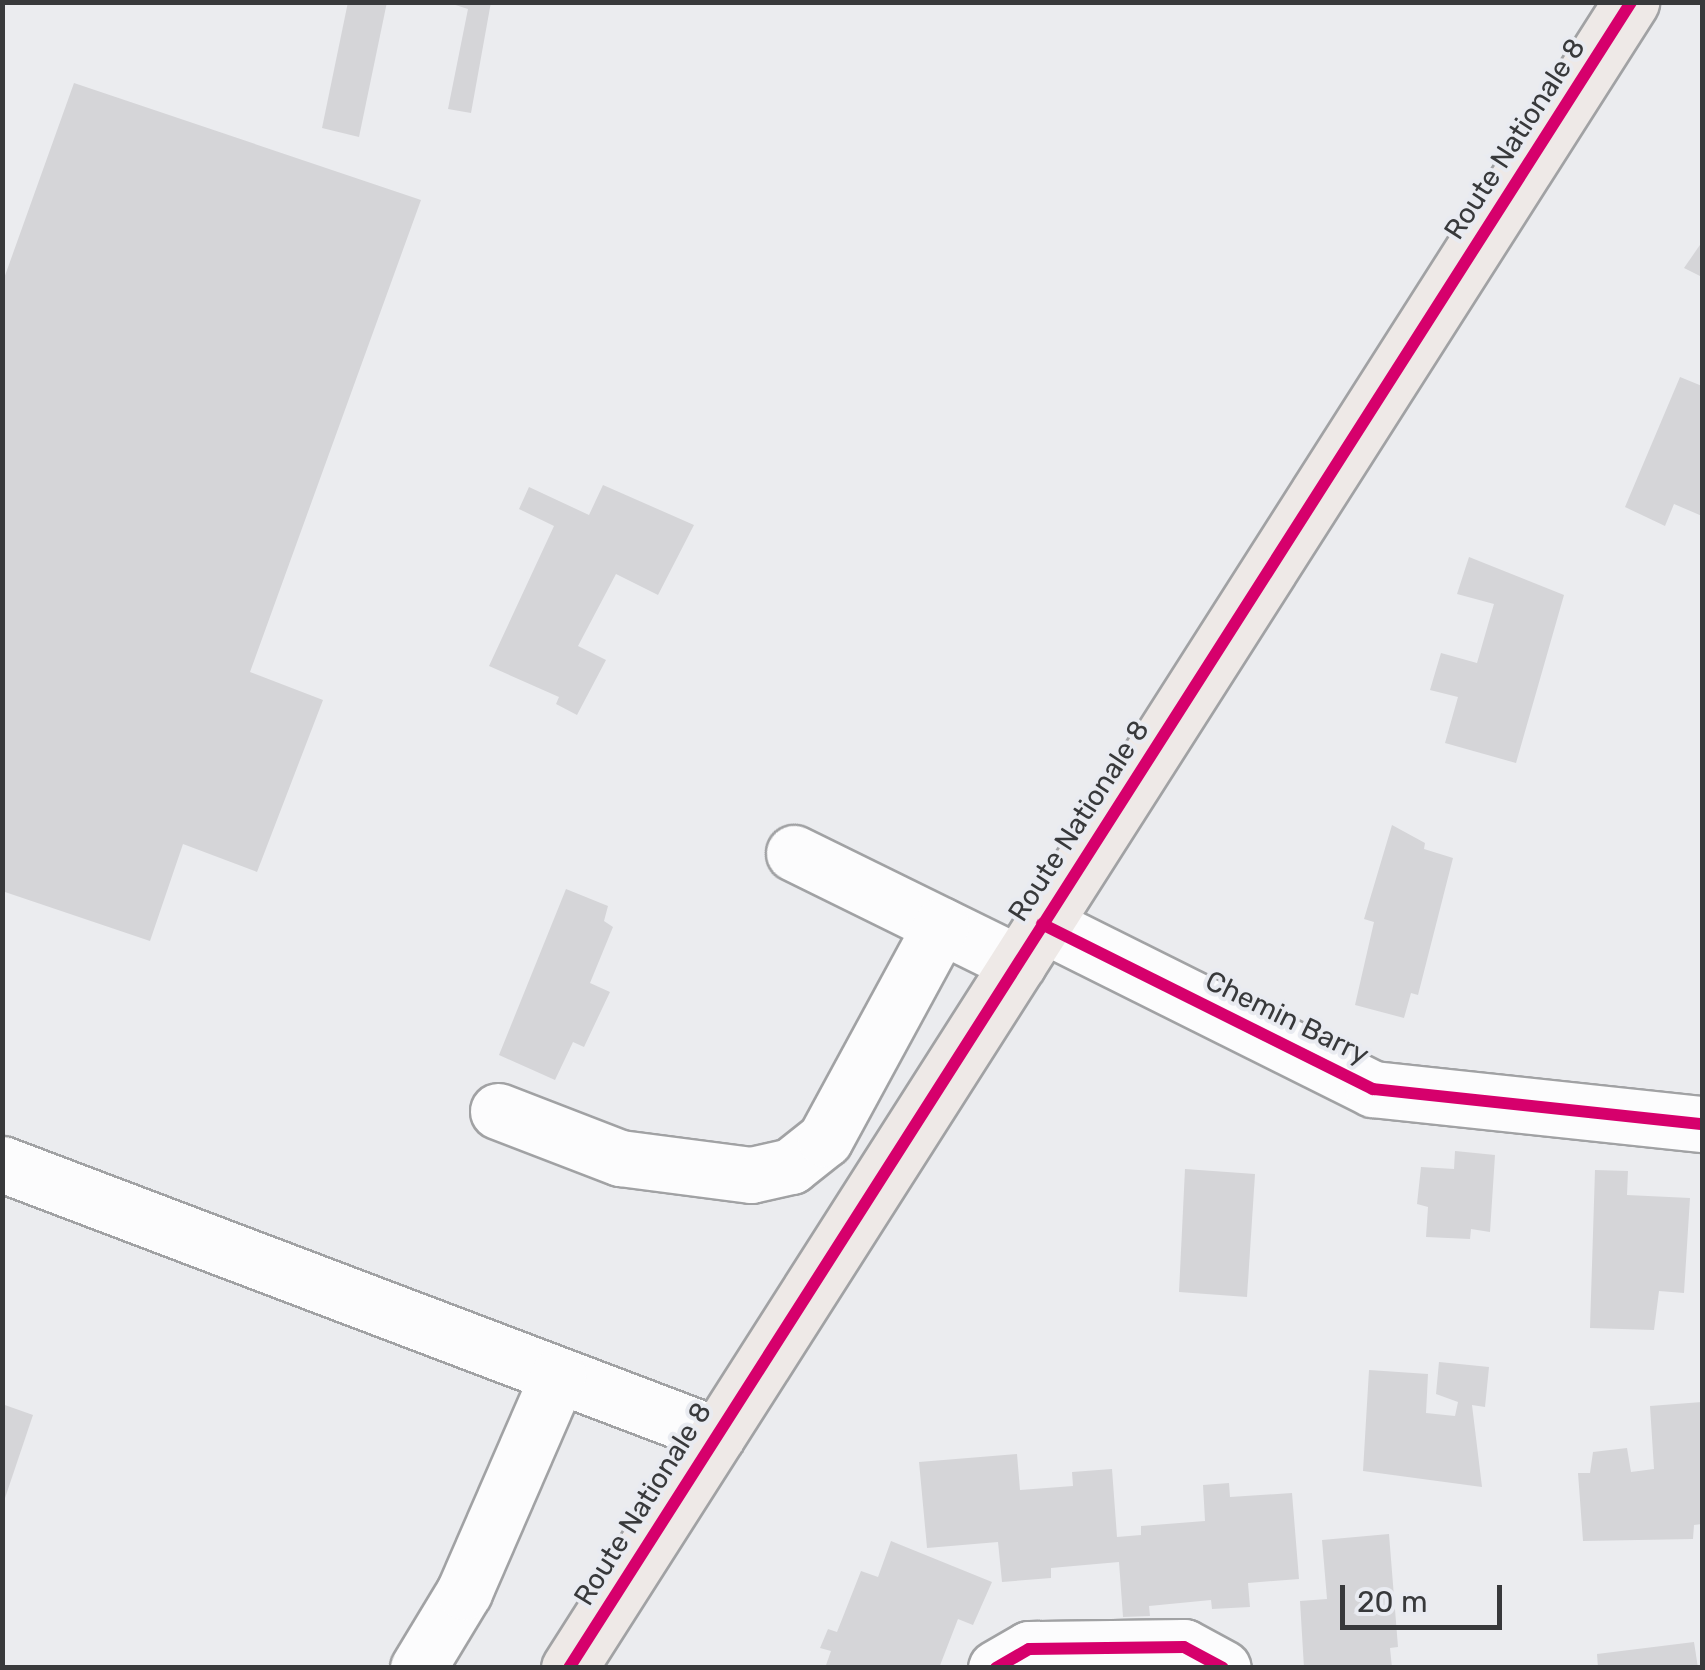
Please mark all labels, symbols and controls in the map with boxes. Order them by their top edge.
street label: Route Nationale 8 [1438,32,1592,246]
street label: Route Nationale 8 [1002,714,1156,928]
street label: Chemin Barry [1200,964,1374,1072]
street label: Route Nationale 8 [567,1396,719,1612]
scale bar [1345,1565,1508,1627]
text: 20 m [1357,1584,1428,1620]

